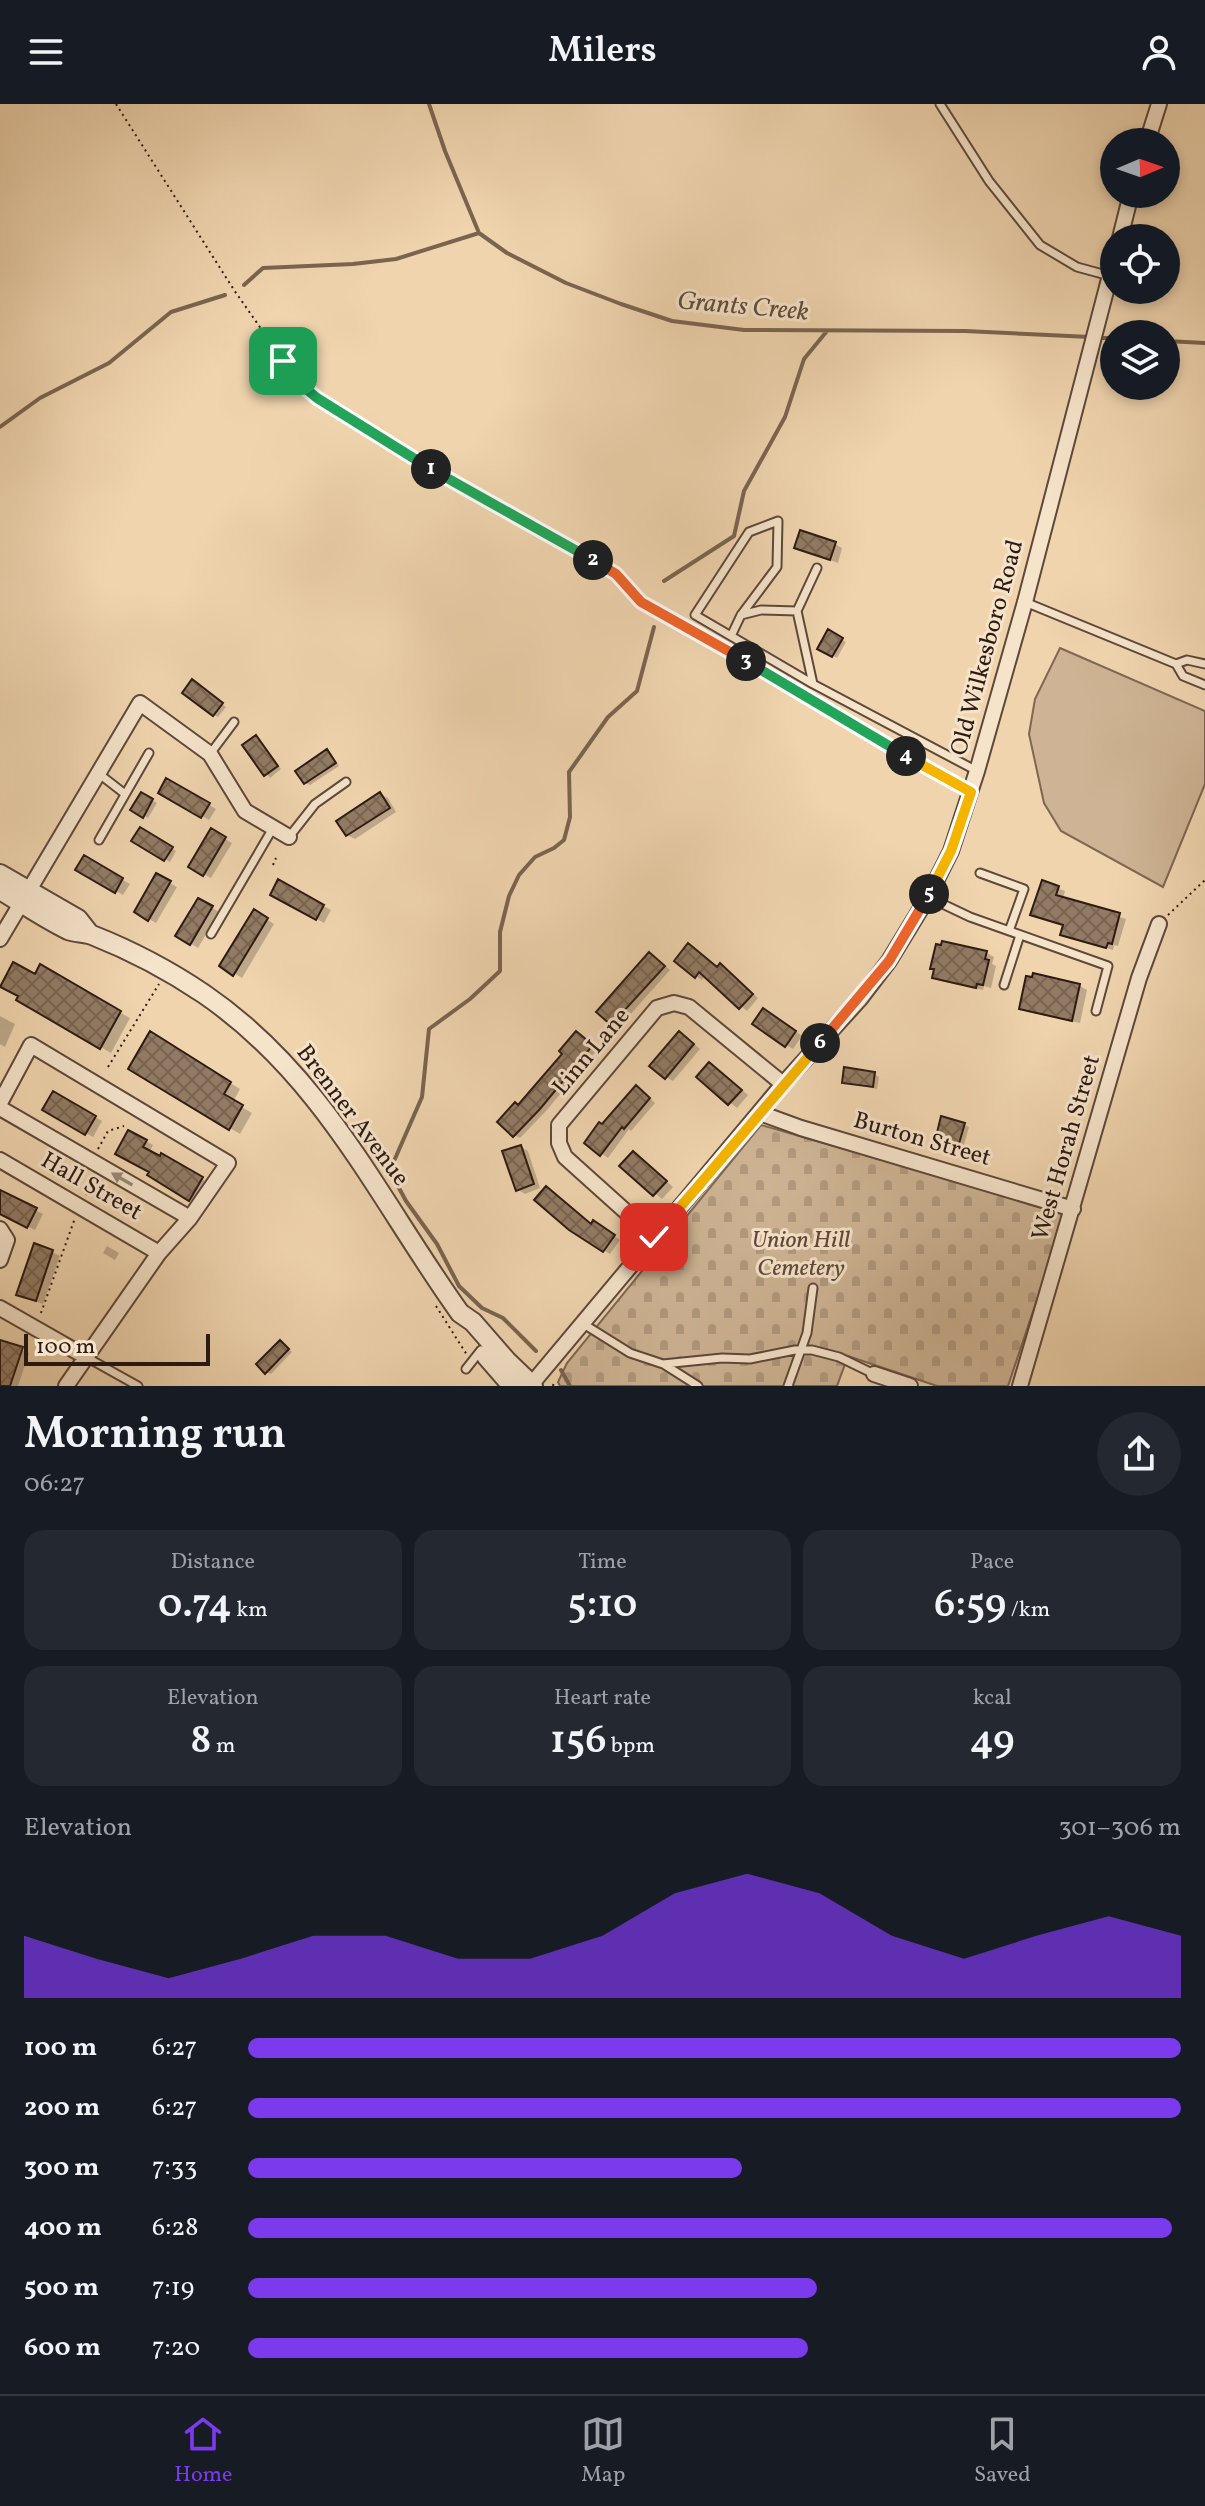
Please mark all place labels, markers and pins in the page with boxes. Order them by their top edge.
pin [249,327,317,395]
pin: 1 [411,449,451,489]
pin: 2 [573,540,613,580]
pin: 3 [726,641,766,681]
pin: 4 [886,736,926,776]
pin: 5 [909,874,949,914]
pin: 6 [800,1023,840,1063]
pin [620,1203,688,1271]

